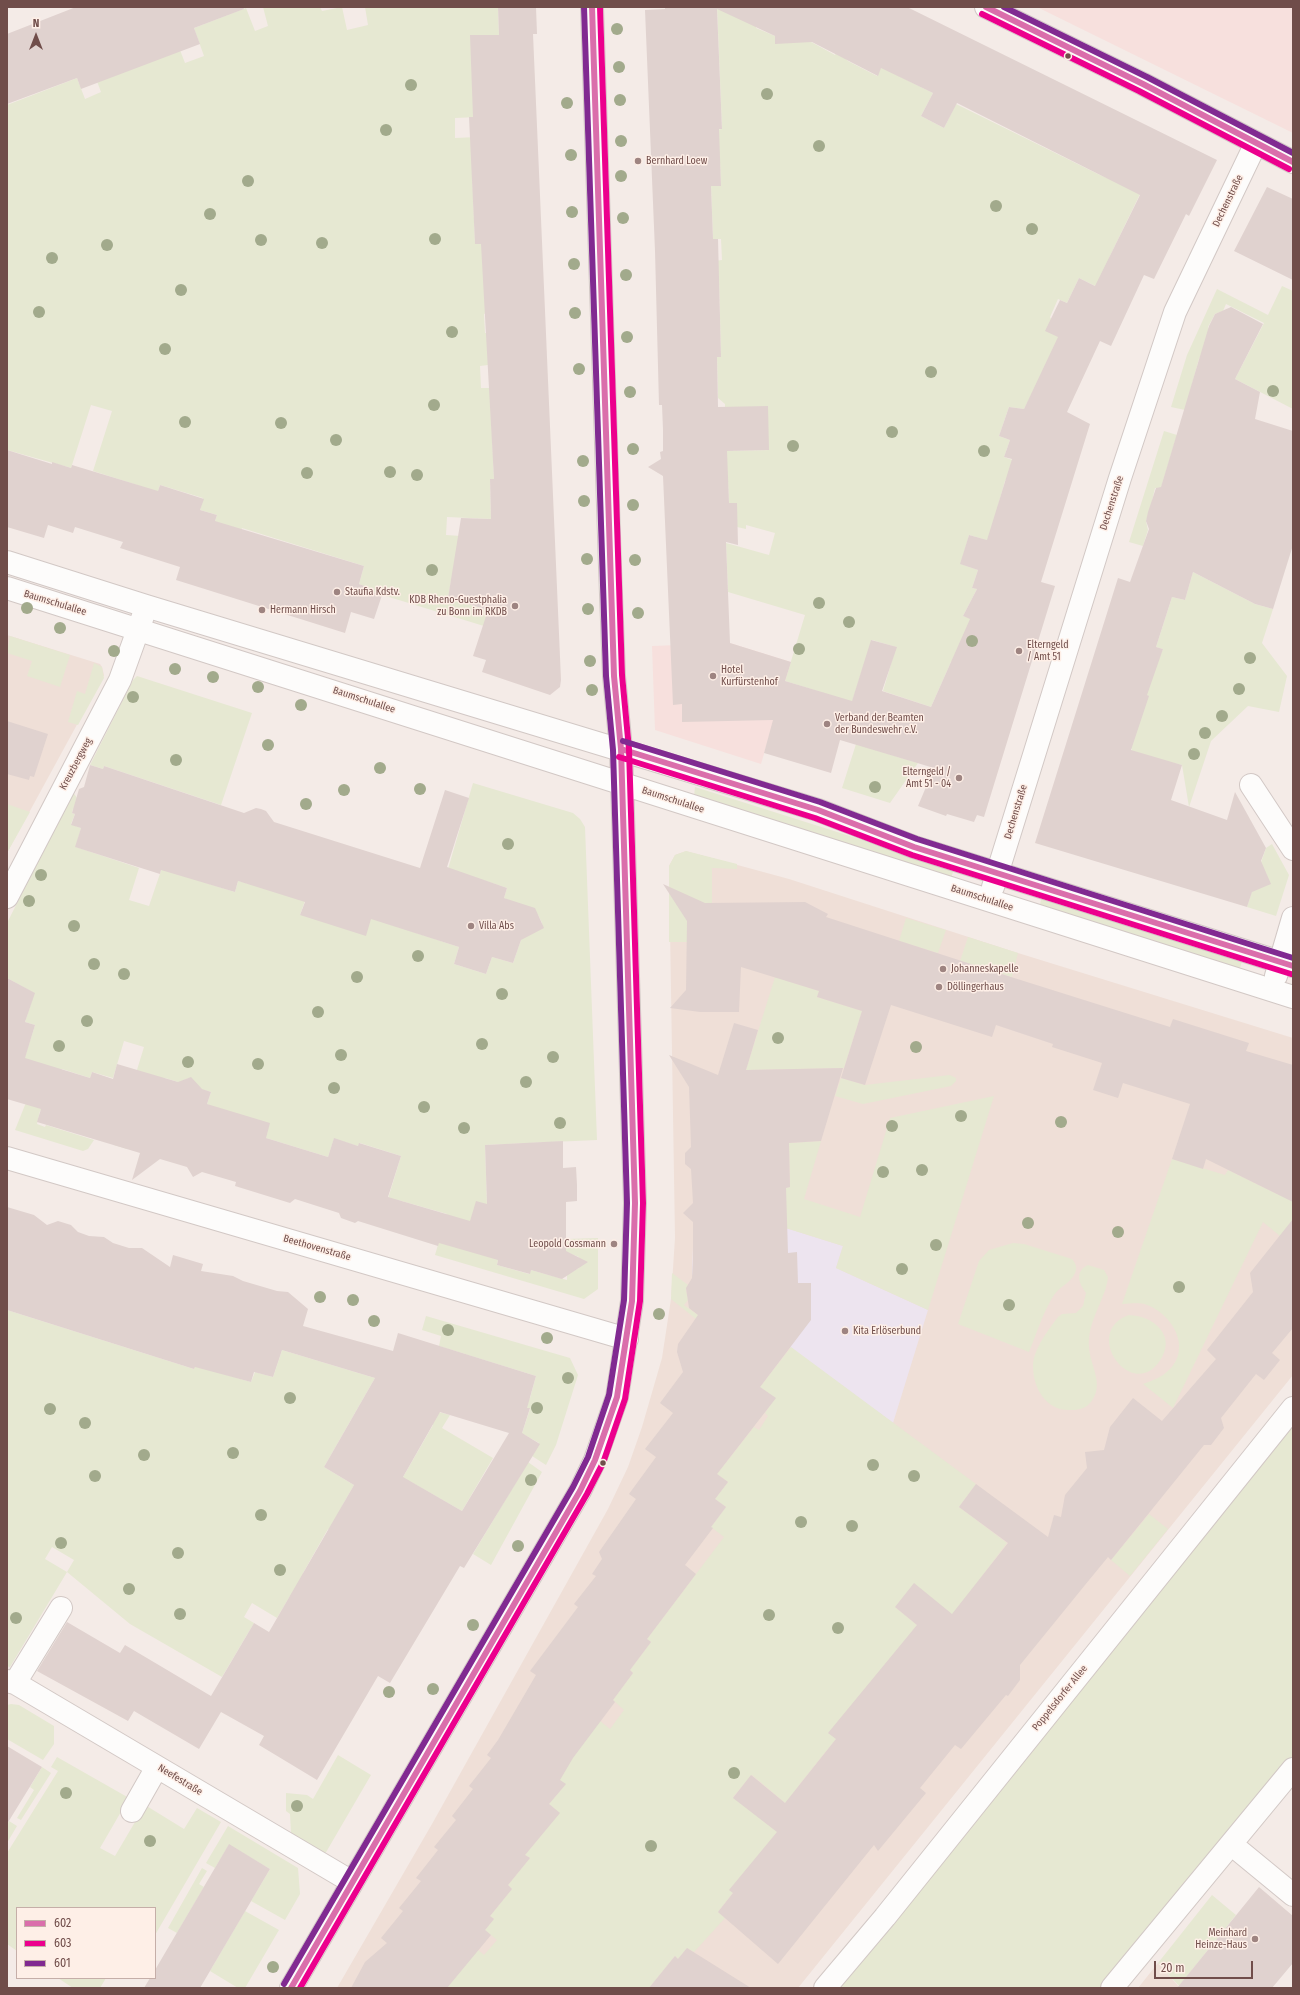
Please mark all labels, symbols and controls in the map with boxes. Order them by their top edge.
north arrow [16,16,56,56]
text: N [33,17,39,30]
unlabelled marker [1063,51,1073,61]
place label: Bernhard Loew [646,155,707,167]
marker: Bernhard Loew [633,156,643,166]
street label: Dechenstraße [1210,173,1246,229]
street label: Dechenstraße [1098,474,1126,532]
place label: Staufia Kdstv. [345,586,400,598]
marker: Staufia Kdstv. [332,587,342,597]
street label: Baumschulallee [22,588,88,618]
place label: KDB Rheno-Guestphalia zu Bonn im RKDB [409,594,507,618]
marker: KDB Rheno-Guestphalia zu Bonn im RKDB [510,601,520,611]
place label: Hermann Hirsch [270,604,336,616]
marker: Hermann Hirsch [257,605,267,615]
place label: Elterngeld / Amt 51 [1027,639,1069,662]
marker: Elterngeld / Amt 51 [1014,646,1024,656]
place label: Hotel Kurfürstenhof [721,664,778,688]
marker: Hotel Kurfürstenhof [708,671,718,681]
street label: Baumschulallee [331,684,397,716]
place label: Verband der Beamten der Bundeswehr e.V. [835,712,924,736]
marker: Verband der Beamten der Bundeswehr e.V. [822,719,832,729]
street label: Kreuzbergweg [57,736,95,792]
place label: Elterngeld / Amt 51 - 04 [902,766,951,790]
marker: Elterngeld / Amt 51 - 04 [954,773,964,783]
street label: Dechenstraße [1002,783,1030,841]
street label: Baumschulallee [640,784,706,816]
street label: Baumschulallee [949,882,1015,914]
place label: Villa Abs [479,920,514,932]
marker: Villa Abs [466,921,476,931]
place label: Johanneskapelle [951,963,1019,975]
marker: Johanneskapelle [938,964,948,974]
place label: Döllingerhaus [947,981,1004,993]
marker: Döllingerhaus [934,982,944,992]
street label: Beethovenstraße [282,1233,352,1263]
place label: Leopold Cossmann [529,1238,606,1250]
marker: Leopold Cossmann [609,1239,619,1249]
place label: Kita Erlöserbund [853,1325,921,1337]
marker: Kita Erlöserbund [840,1326,850,1336]
unlabelled marker [598,1458,608,1468]
street label: Poppelsdorfer Allee [1030,1663,1090,1733]
street label: Neefestraße [156,1762,204,1798]
legend [16,1907,156,1979]
text: 602 [54,1916,71,1930]
place label: Meinhard Heinze-Haus [1195,1927,1247,1950]
marker: Meinhard Heinze-Haus [1250,1934,1260,1944]
text: 603 [54,1936,72,1950]
scale bar [1156,1953,1255,1979]
text: 601 [54,1956,71,1970]
text: 20 m [1161,1961,1185,1975]

